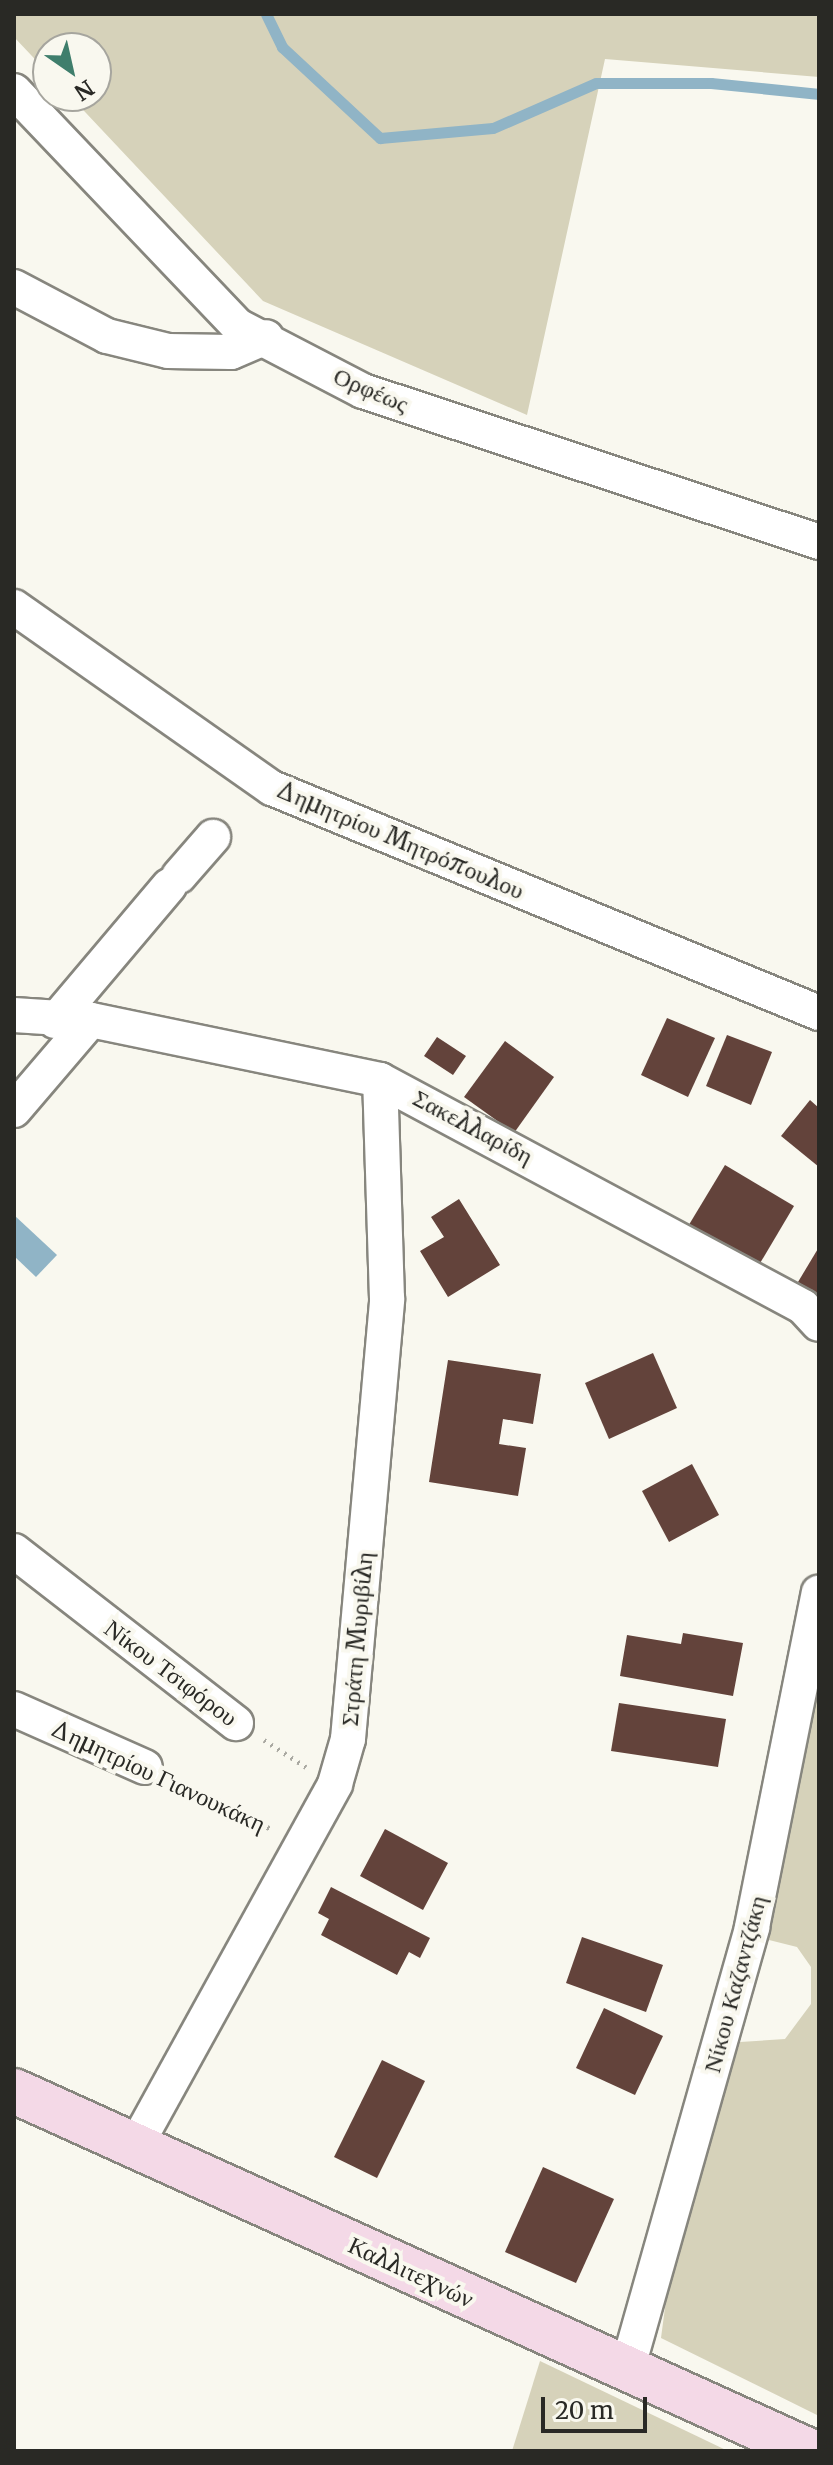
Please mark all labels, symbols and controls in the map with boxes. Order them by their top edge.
north arrow [32,32,112,112]
text: N [69,74,99,107]
street label: Ορφέως [329,361,413,419]
street label: Δημητρίου Μητρόπουλου [272,775,528,905]
street label: Σακελλαρίδη [408,1083,538,1171]
street label: Στράτη Μυριβίλη [335,1551,379,1727]
street label: Νίκου Τσιφόρου [99,1614,243,1732]
street label: Δημητρίου Γιανουκάκη [46,1713,270,1839]
street label: Νίκου Καζαντζάκη [697,1892,773,2076]
street label: Καλλιτεχνών [344,2230,478,2314]
scale bar [545,2381,651,2431]
text: 20 m [555,2395,614,2426]

